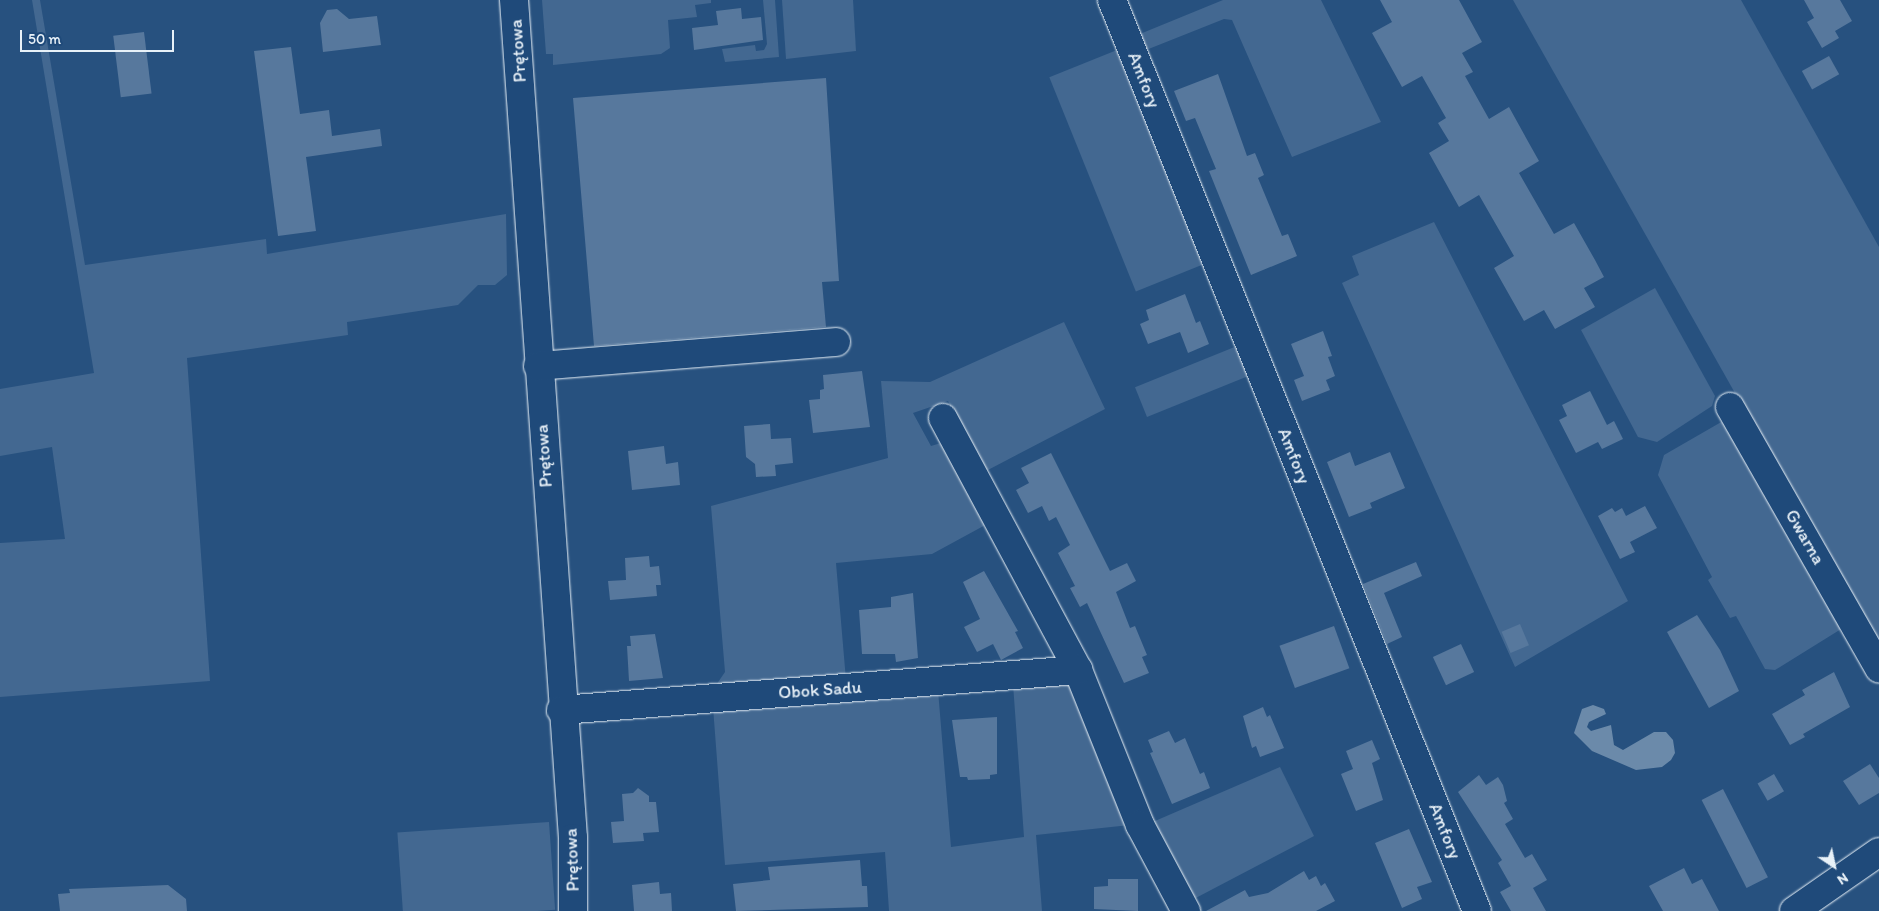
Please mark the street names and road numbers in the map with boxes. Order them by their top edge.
street label: Prętowa [505,19,531,83]
street label: Amfory [1123,49,1165,111]
street label: Prętowa [531,424,557,488]
street label: Amfory [1273,425,1315,487]
street label: Gwarna [1781,506,1829,568]
street label: Obok Sadu [777,676,863,704]
street label: Amfory [1424,800,1466,862]
street label: Prętowa [560,828,584,892]

